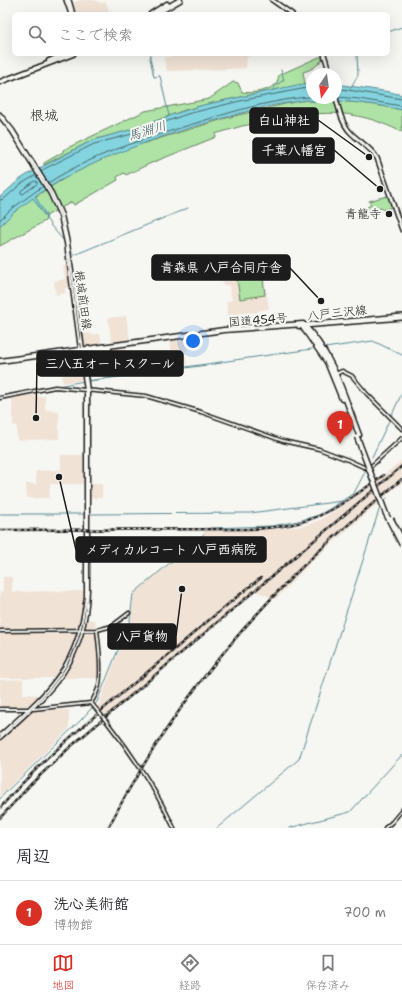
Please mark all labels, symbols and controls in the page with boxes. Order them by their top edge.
search box [12,12,390,56]
icon: search [26,23,48,45]
text: ここで検索 [58,25,133,45]
north arrow [306,68,342,104]
district label: 根城 [30,106,58,124]
callout: 白山神社 [250,108,318,133]
text: 白山神社 [258,112,310,129]
water label: 馬淵川 [126,117,168,144]
callout: 千葉八幡宮 [253,138,334,163]
text: 千葉八幡宮 [261,142,327,159]
place label: 青龍寺 [345,206,381,222]
marker: 青龍寺 [384,209,394,219]
callout: 青森県 八戸合同庁舎 [152,255,290,280]
text: 青森県 八戸合同庁舎 [160,259,282,276]
street label: 根城前田線 [71,269,95,331]
street label: 八戸三沢線 [306,302,368,324]
street label: 国道454号 [228,309,288,331]
your location [183,331,203,351]
callout: 三八五オートスクール [37,351,183,376]
text: 三八五オートスクール [45,355,175,372]
pin: 1 [327,411,353,444]
callout: メディカルコート 八戸西病院 [76,537,266,562]
text: メディカルコート 八戸西病院 [85,541,257,558]
callout: 八戸貨物 [108,624,176,649]
text: 八戸貨物 [116,628,168,645]
text: 周辺 [16,845,50,867]
text: 洗心美術館 [54,894,129,914]
text: 1 [26,904,32,921]
text: 700 m [343,904,386,921]
text: 博物館 [54,916,93,933]
tab: 地図 [52,952,74,993]
tab: 経路 [179,952,201,993]
tab: 保存済み [306,952,350,993]

